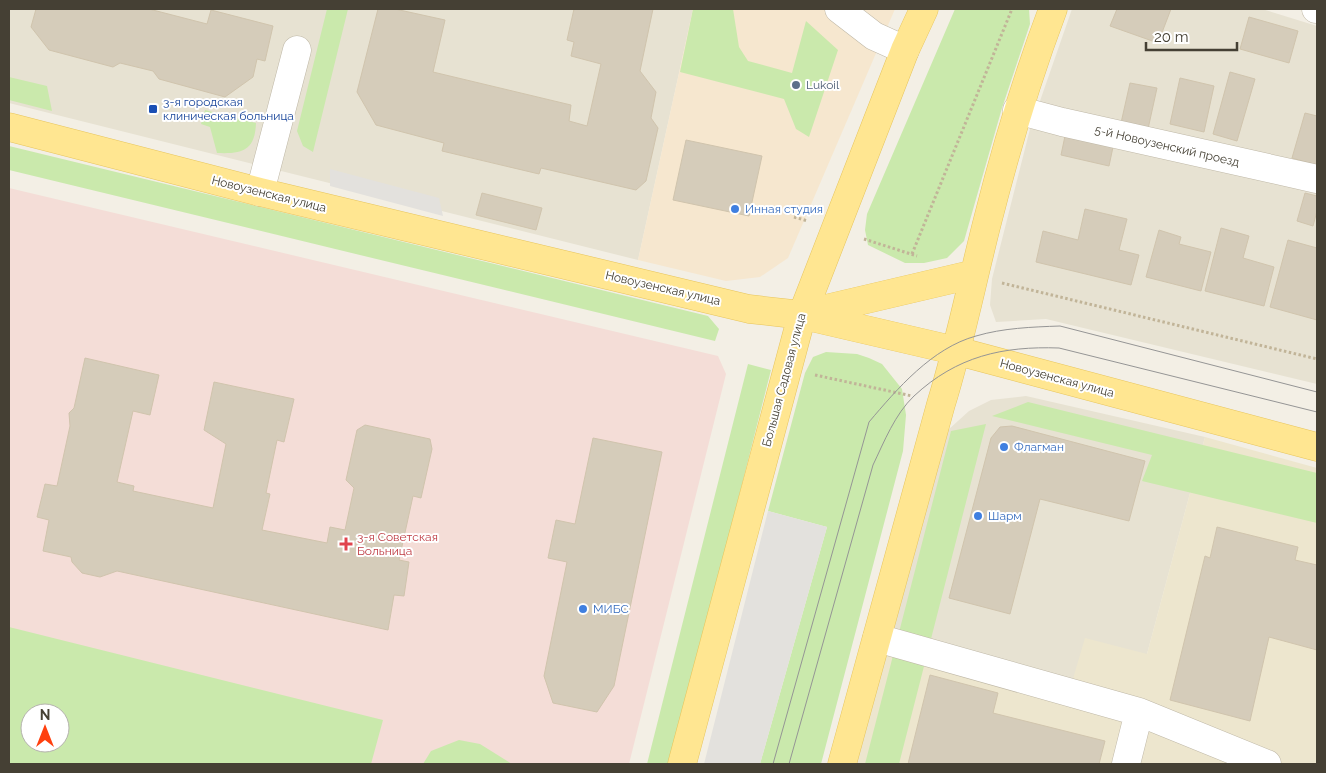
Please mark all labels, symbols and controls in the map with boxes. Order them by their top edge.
scale bar [1146,20,1237,52]
text: 20 m [1154,28,1189,46]
place label: Lukoil [806,78,840,92]
marker: Lukoil [790,79,802,91]
place label: 3-я городская клиническая больница [163,95,294,123]
marker: 3-я городская клиническая больница [147,103,159,115]
street label: 5-й Новоузенский проезд [1093,123,1241,169]
street label: Новоузенская улица [210,173,328,215]
place label: Инная студия [745,202,823,216]
marker: Инная студия [729,203,741,215]
street label: Новоузенская улица [604,268,722,308]
street label: Большая Садовая улица [759,312,809,448]
street label: Новоузенская улица [998,356,1116,400]
place label: Флагман [1014,440,1064,454]
marker: Флагман [998,441,1010,453]
place label: Шарм [988,509,1022,523]
marker: Шарм [972,510,984,522]
place label: 3-я Советская Больница [357,530,438,558]
marker: 3-я Советская Больница [339,537,353,551]
place label: МИБС [593,602,629,616]
marker: МИБС [577,603,589,615]
north arrow [20,703,70,753]
text: N [40,707,50,723]

